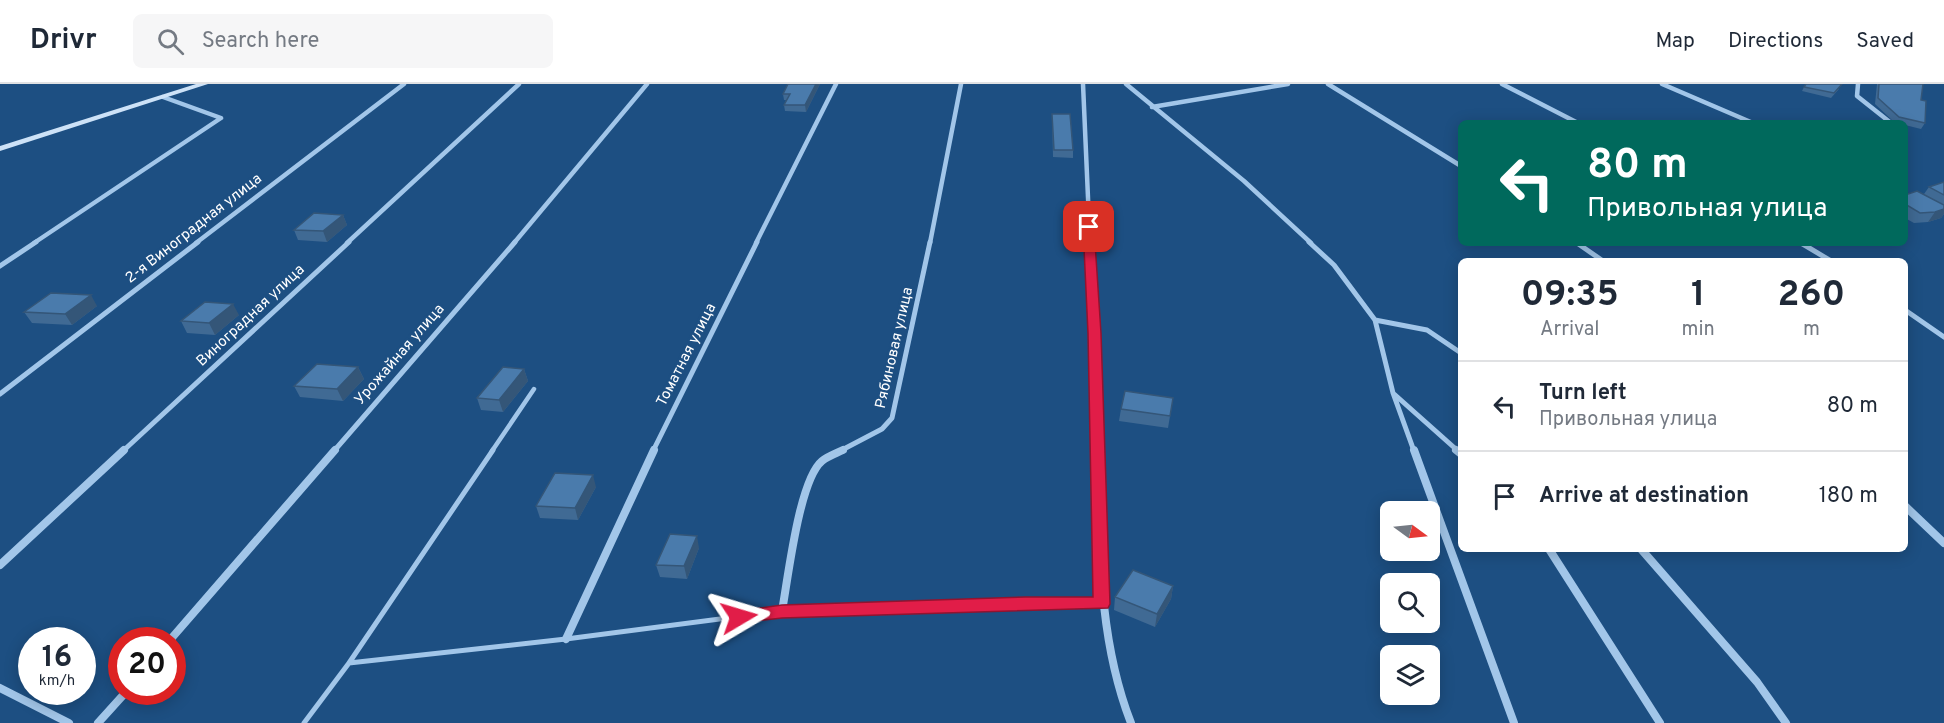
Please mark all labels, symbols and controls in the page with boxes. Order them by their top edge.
search box [133,14,553,68]
text: Drivr [30,23,97,59]
icon: search [154,25,187,58]
text: Search here [202,28,319,55]
text: Map [1655,28,1695,55]
text: Directions [1728,28,1823,55]
text: Saved [1856,28,1914,55]
text: 80 m [1587,140,1688,193]
icon: left [1488,144,1566,222]
street label: 2-я Виноградная улица [122,170,266,288]
text: Привольная улица [1587,192,1828,226]
pin [1063,201,1114,252]
icon: arrive [1072,210,1105,243]
street label: Виноградная улица [193,261,309,371]
text: 09:35 [1521,273,1619,319]
text: 1 [1691,273,1705,319]
text: 260 [1777,273,1845,319]
street label: Рябиновая улица [872,285,918,411]
street label: Томатная улица [653,300,721,410]
street label: Урожайная улица [351,301,449,409]
text: Arrival [1540,317,1600,343]
text: min [1682,317,1715,343]
text: m [1803,317,1820,343]
text: Turn left [1539,380,1627,407]
icon: left [1488,390,1521,423]
text: 80 m [1827,393,1878,420]
text: Привольная улица [1539,407,1717,433]
icon: arrive [1488,480,1521,513]
text: Arrive at destination [1539,483,1749,510]
text: 180 m [1819,483,1878,510]
north arrow [1380,501,1440,561]
map controls [1380,501,1440,705]
button: search [1380,573,1440,633]
position arrow [707,585,771,649]
speed limit sign: 20 [108,627,186,705]
text: 16 [42,640,72,677]
button: layers [1380,645,1440,705]
text: km/h [39,672,75,691]

